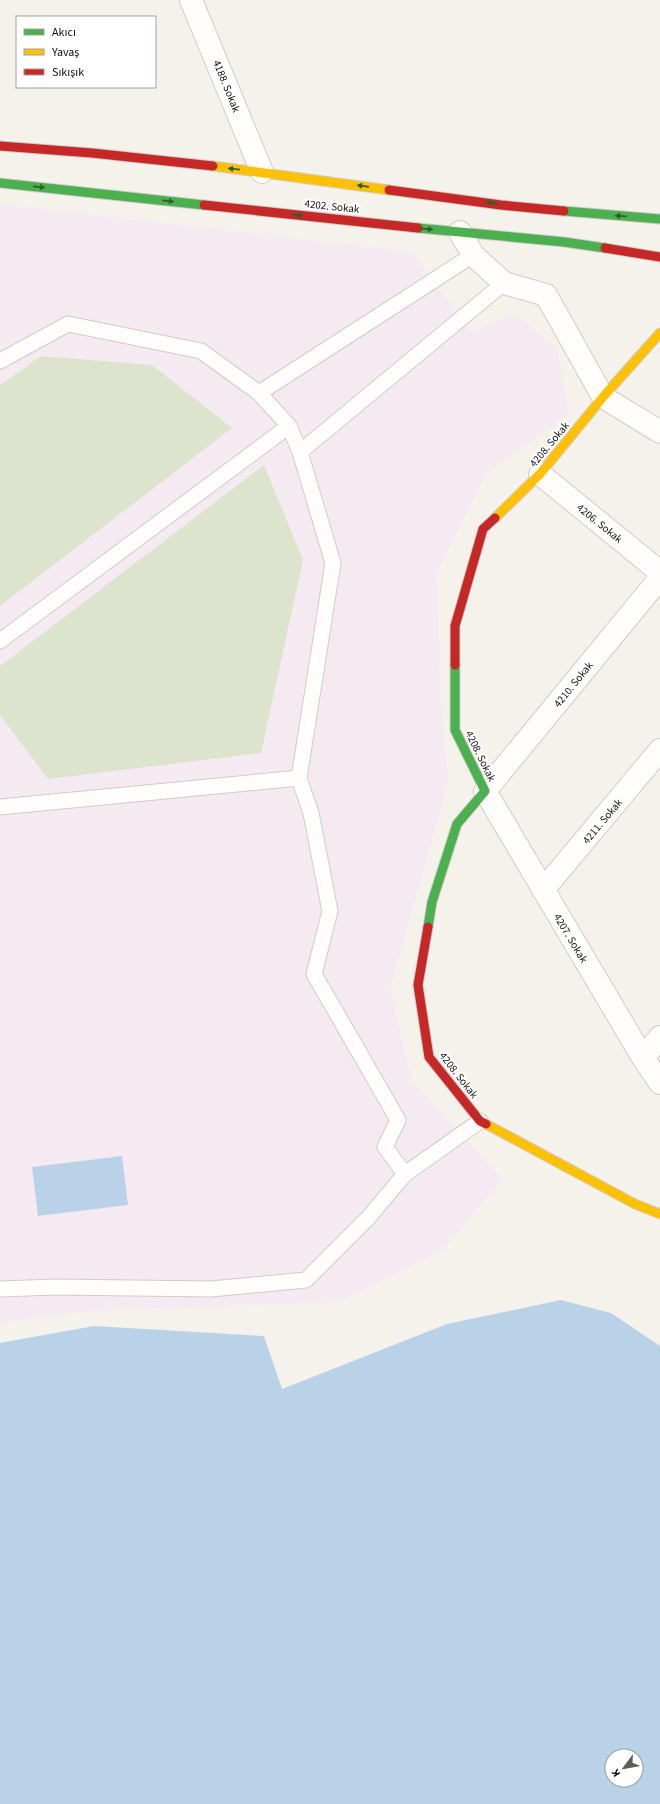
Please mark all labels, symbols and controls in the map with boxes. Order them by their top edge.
legend [16,16,156,88]
text: Akıcı [52,24,76,41]
text: Yavaş [51,44,79,61]
street label: 4188. Sokak [209,58,244,115]
text: Sıkışık [52,64,84,81]
one-way arrow [228,166,240,172]
one-way arrow [357,183,369,189]
one-way arrow [33,184,45,190]
street label: 4202. Sokak [304,196,361,217]
one-way arrow [162,198,174,204]
one-way arrow [486,200,498,206]
one-way arrow [291,211,303,218]
one-way arrow [615,212,627,219]
one-way arrow [421,225,433,232]
street label: 4208. Sokak [526,418,573,470]
street label: 4206. Sokak [574,500,626,547]
street label: 4210. Sokak [550,658,597,710]
street label: 4208. Sokak [462,728,500,785]
street label: 4211. Sokak [579,795,626,847]
street label: 4207. Sokak [550,911,591,966]
street label: 4208. Sokak [436,1049,482,1102]
north arrow [604,1748,644,1788]
text: K [608,1766,624,1780]

